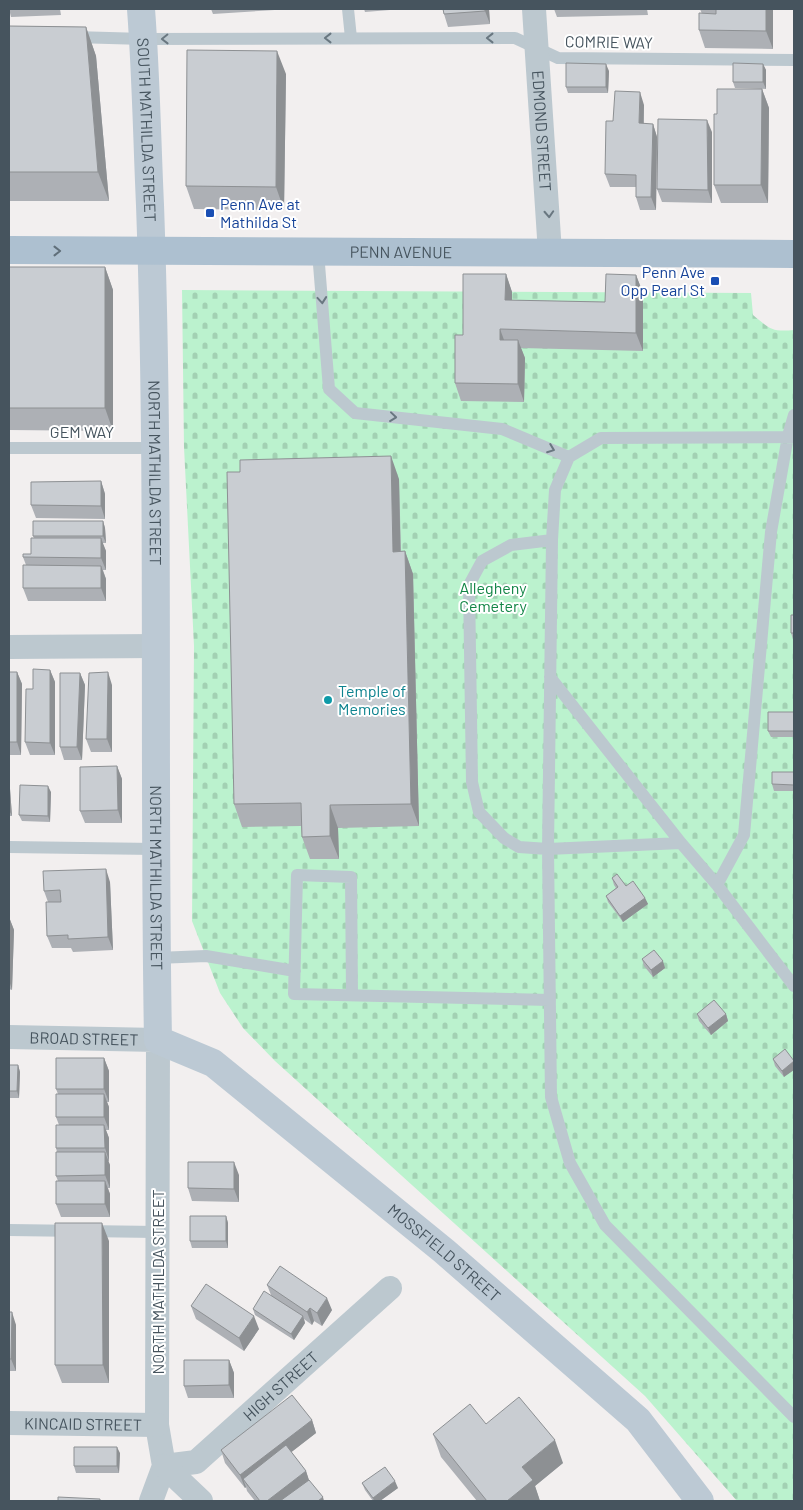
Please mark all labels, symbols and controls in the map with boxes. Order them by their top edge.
street label: COMRIE WAY [565,31,653,52]
one-way arrow [161,33,169,44]
one-way arrow [323,33,331,43]
one-way arrow [486,33,494,43]
street label: SOUTH MATHILDA STREET [134,37,161,222]
street label: EDMOND STREET [529,70,556,192]
place label: Penn Ave at Mathilda St [220,194,300,231]
marker: Penn Ave at Mathilda St [204,207,216,219]
one-way arrow [543,211,554,219]
street label: PENN AVENUE [350,242,452,261]
one-way arrow [54,246,62,256]
place label: Penn Ave Opp Pearl St [621,262,705,299]
marker: Penn Ave Opp Pearl St [709,275,721,287]
one-way arrow [316,297,327,305]
street label: NORTH MATHILDA STREET [145,380,166,565]
one-way arrow [389,411,397,422]
street label: GEM WAY [50,422,114,441]
one-way arrow [546,443,555,454]
park label: Allegheny Cemetery [459,578,527,615]
place label: Temple of Memories [338,681,407,718]
marker: Temple of Memories [322,694,334,706]
street label: NORTH MATHILDA STREET [147,785,167,970]
street label: BROAD STREET [29,1027,139,1049]
street label: NORTH MATHILDA STREET [148,1189,167,1375]
street label: MOSSFIELD STREET [384,1199,505,1305]
street label: HIGH STREET [239,1347,322,1424]
street label: KINCAID STREET [24,1413,142,1434]

